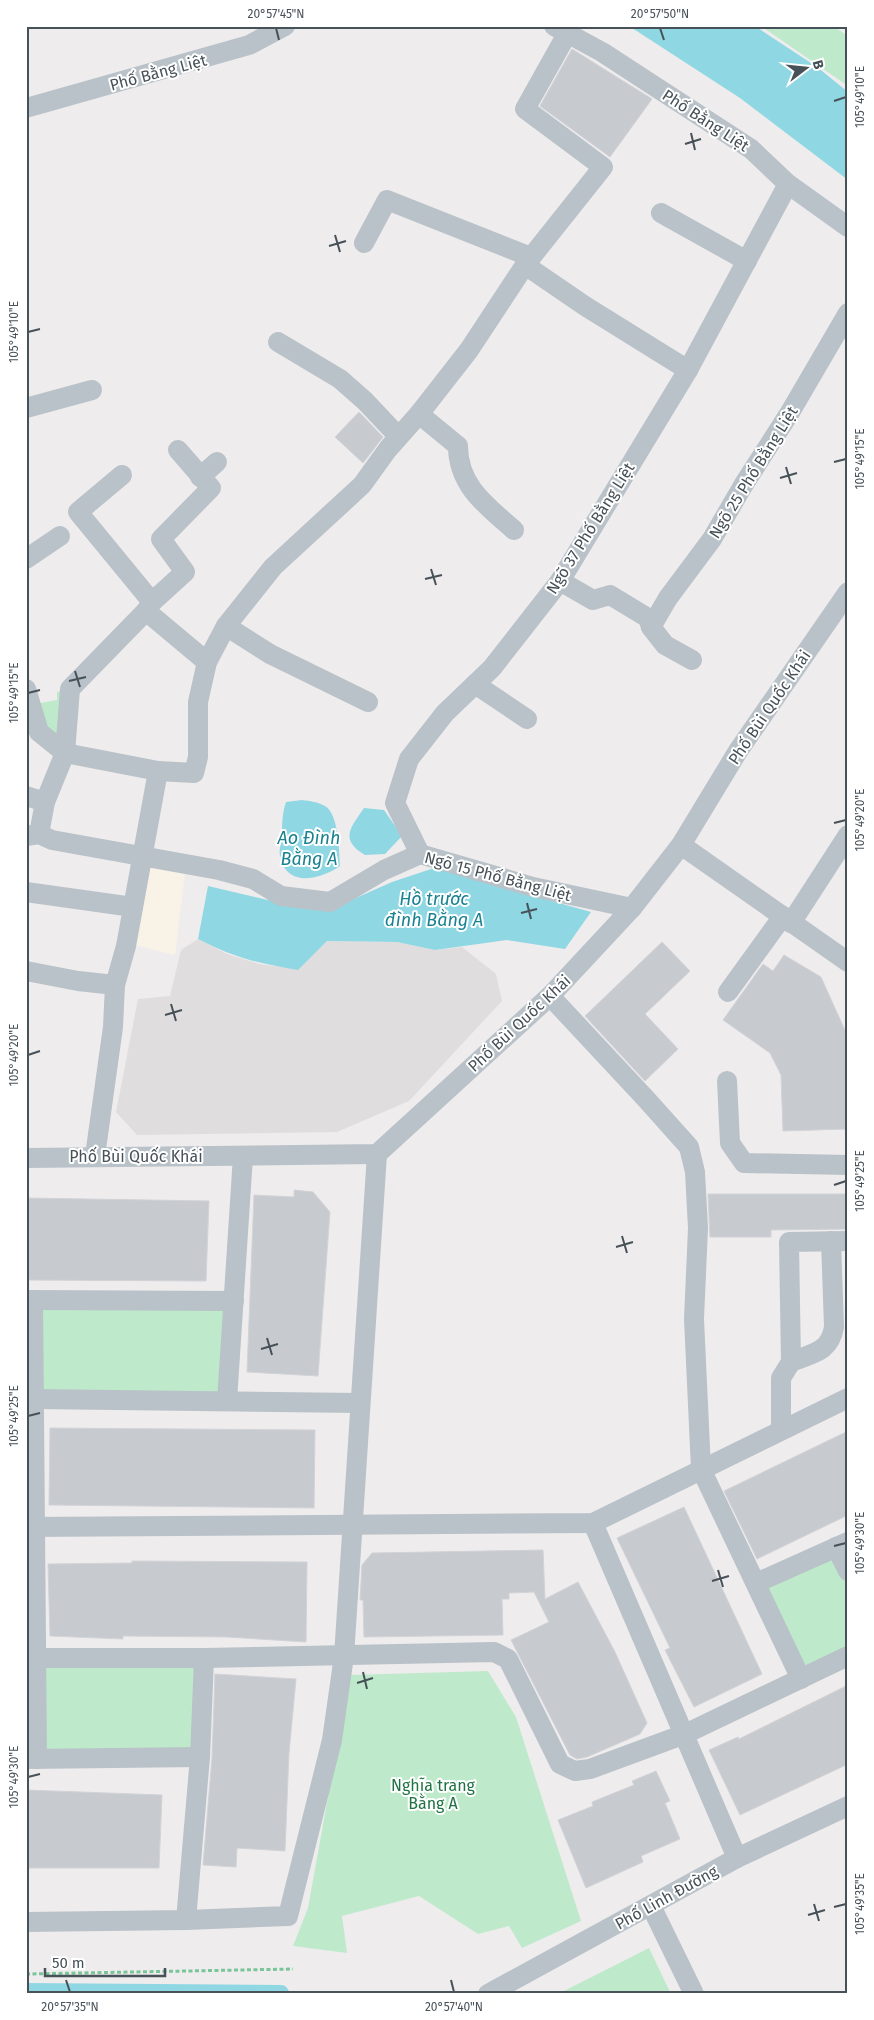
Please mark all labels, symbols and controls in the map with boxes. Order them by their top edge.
text: 20°57'45"N [247,7,305,21]
text: 20°57'50"N [631,7,689,21]
north arrow [782,42,832,92]
street label: Phố Bằng Liệt [107,48,209,95]
text: B [809,58,827,71]
text: 105°49'10"E [853,66,867,128]
street label: Phố Bằng Liệt [659,84,754,156]
text: 105°49'10"E [7,301,21,363]
street label: Ngõ 25 Phố Bằng Liệt [703,402,802,542]
text: 105°49'15"E [853,428,867,490]
street label: Ngõ 37 Phố Bằng Liệt [541,458,639,597]
street label: Phố Bùi Quốc Khái [723,646,815,768]
text: 105°49'15"E [7,662,21,724]
text: 105°49'20"E [853,789,867,851]
water label: Ao Đình Bằng A [277,827,340,870]
street label: Ngõ 15 Phố Bằng Liệt [422,846,574,905]
water label: Hồ trước đình Bằng A [385,888,483,931]
street label: Phố Bùi Quốc Khái [463,970,575,1076]
text: 105°49'20"E [7,1024,21,1086]
street label: Phố Bùi Quốc Khái [69,1146,203,1166]
text: 105°49'25"E [853,1150,867,1212]
text: 105°49'25"E [7,1385,21,1447]
text: 105°49'30"E [853,1512,867,1574]
text: 105°49'30"E [7,1746,21,1808]
park label: Nghĩa trang Bằng A [391,1776,476,1813]
street label: Phố Linh Đường [611,1860,721,1933]
text: 105°49'35"E [853,1873,867,1935]
scale bar [45,1945,165,1977]
text: 50 m [52,1954,85,1972]
text: 20°57'35"N [41,2000,99,2014]
text: 20°57'40"N [425,2000,483,2014]

